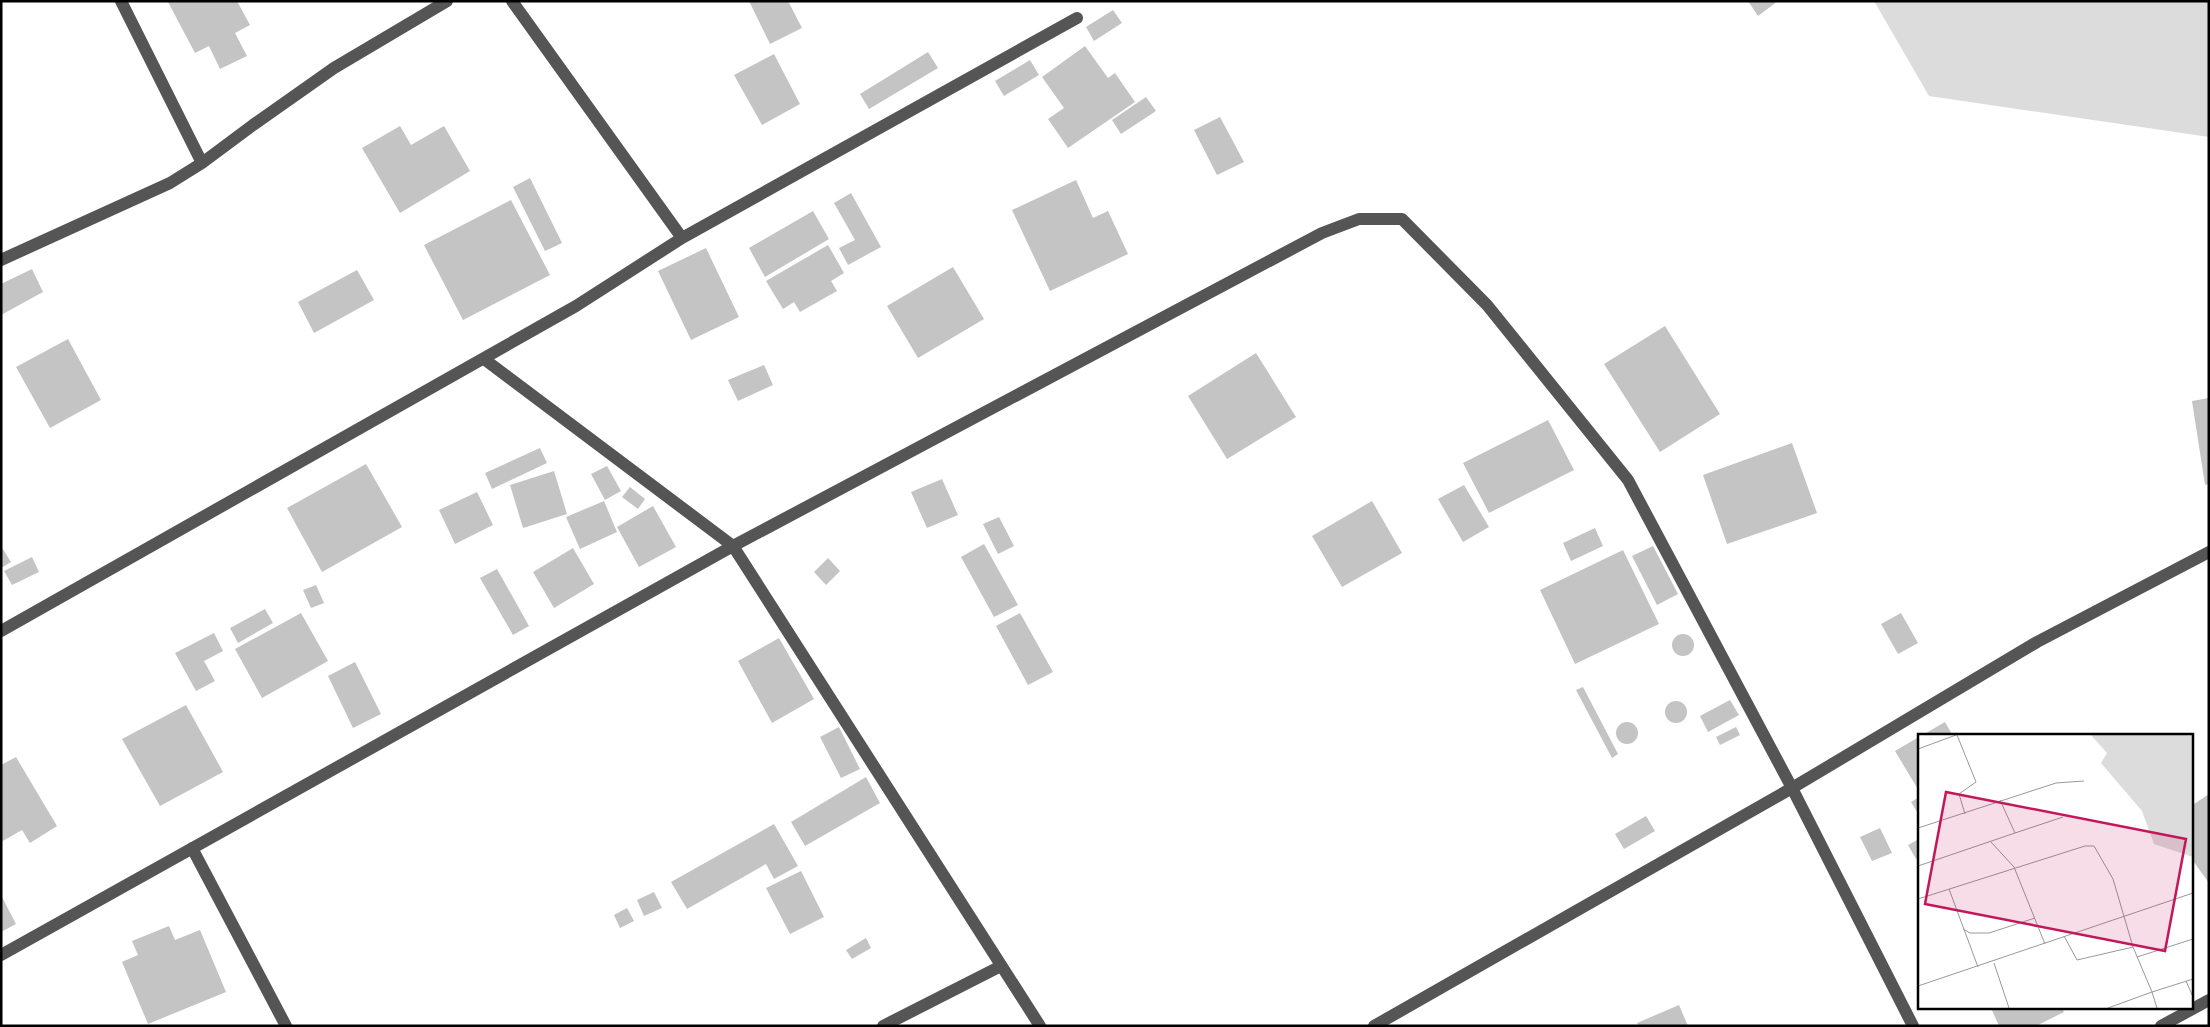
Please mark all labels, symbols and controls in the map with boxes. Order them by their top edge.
inset map [1918,734,2192,1010]

